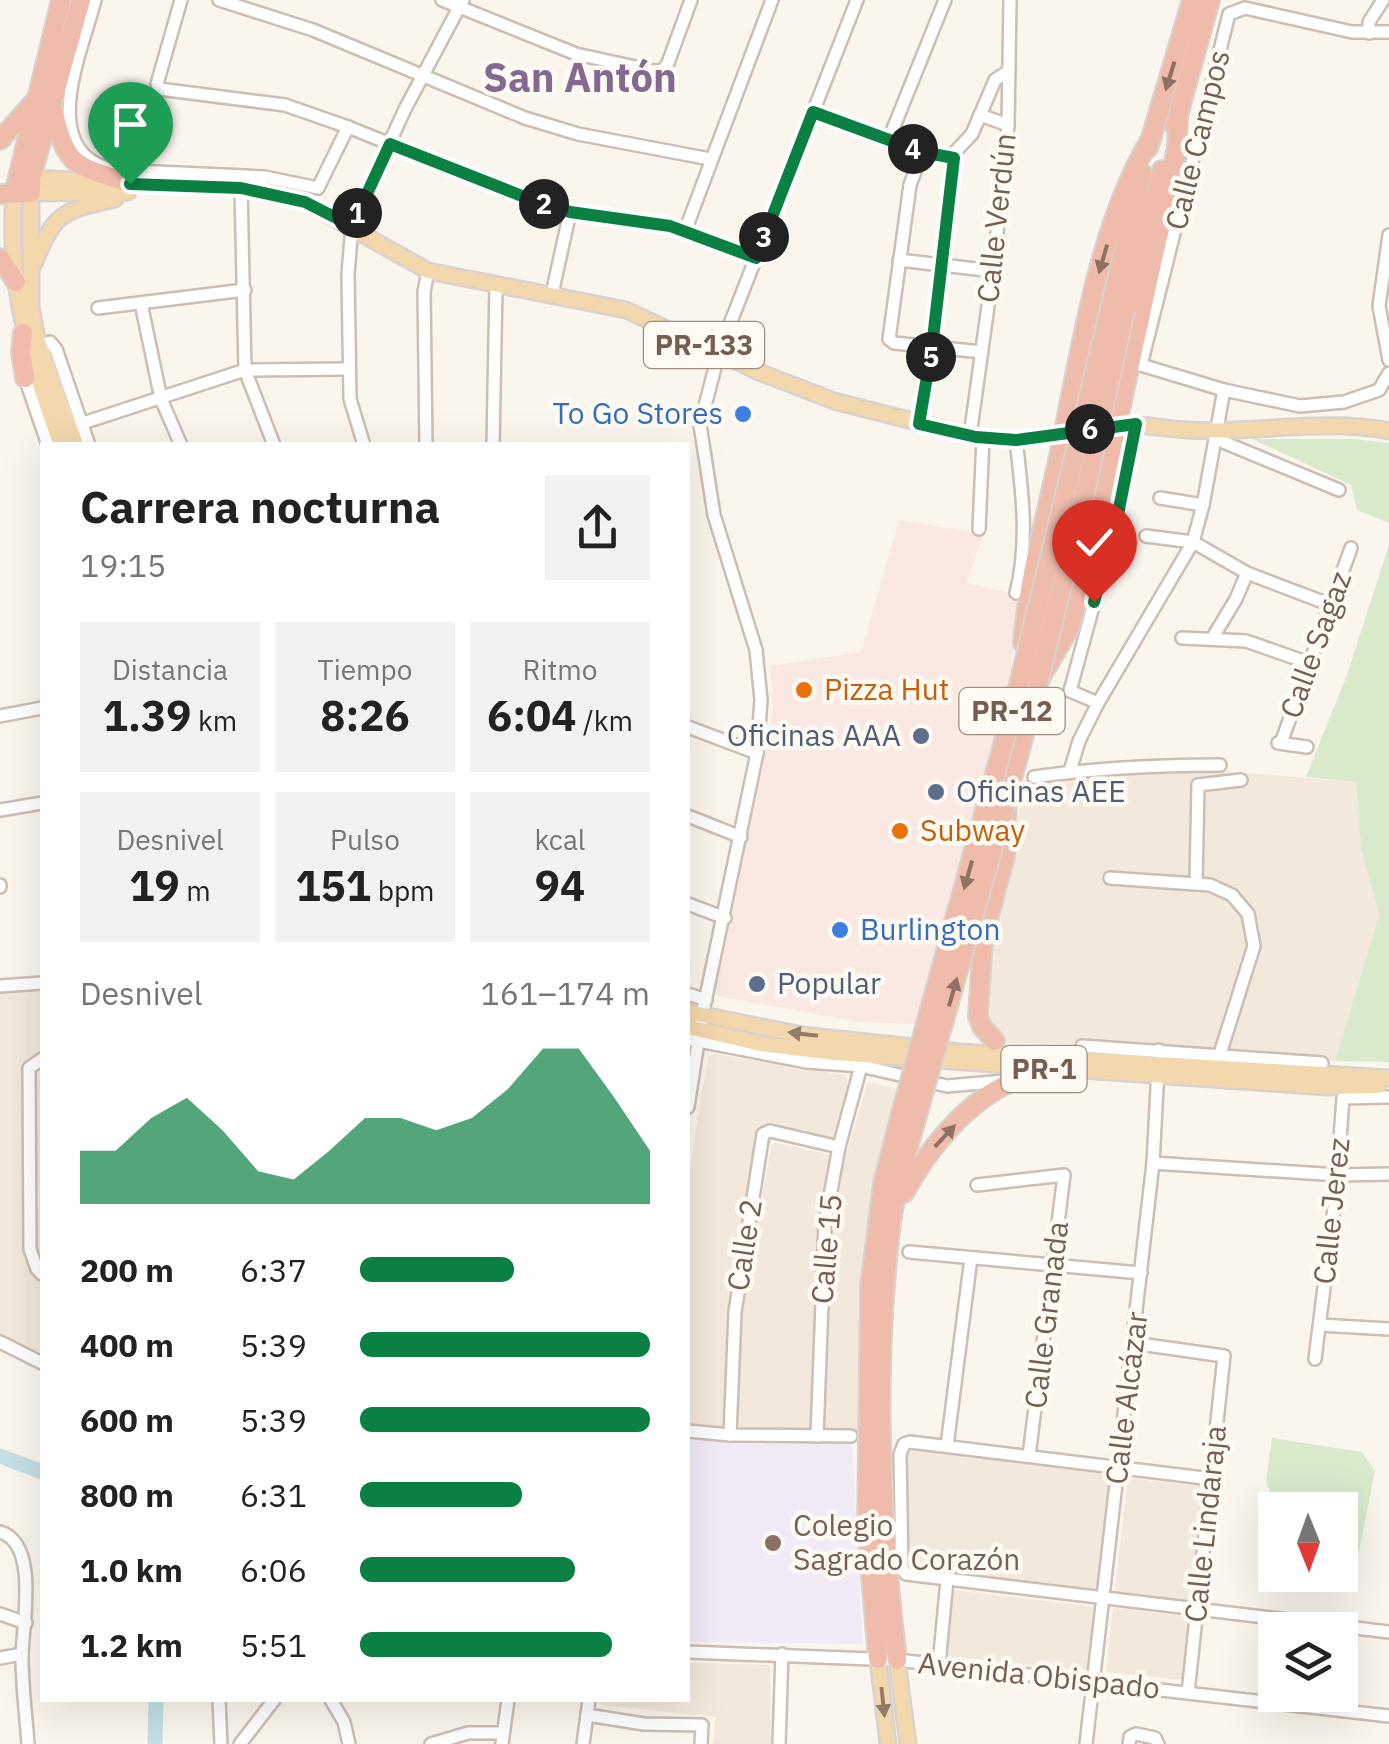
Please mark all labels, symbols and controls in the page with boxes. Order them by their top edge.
street label: Calle Campos [1155,46,1238,234]
district label: San Antón [483,51,677,103]
one-way arrow [1162,61,1177,92]
pin [88,82,173,185]
icon: arrive [103,97,158,152]
pin: 4 [888,124,938,174]
text: 4 [905,130,921,167]
street label: Calle Verdún [967,131,1024,305]
pin: 2 [519,179,569,229]
text: 2 [536,185,552,222]
pin: 1 [332,188,382,238]
text: 1 [349,194,365,231]
pin: 3 [739,212,789,262]
text: 3 [756,218,772,255]
one-way arrow [1095,245,1110,275]
road number: PR-133 [644,322,764,368]
pin: 5 [906,332,956,382]
text: 5 [923,338,939,375]
place label: To Go Stores [553,393,723,432]
marker: To Go Stores [732,403,754,425]
pin: 6 [1065,404,1115,454]
text: 6 [1082,410,1098,447]
button: share [545,475,650,580]
text: Carrera nocturna [80,477,440,535]
pin [1052,500,1137,603]
icon: check [1067,515,1122,570]
text: 19:15 [80,544,166,586]
street label: Calle Sagaz [1270,566,1359,723]
text: Distancia [112,651,228,688]
text: Tiempo [318,651,412,688]
text: Ritmo [523,651,597,688]
place label: Pizza Hut [824,669,949,708]
marker: Pizza Hut [793,679,815,701]
text: 1.39 [103,688,191,743]
text: 8:26 [320,688,410,743]
text: 6:04 [487,688,576,743]
road number: PR-12 [960,688,1064,734]
text: km [191,702,237,739]
text: /km [576,702,633,739]
place label: Oficinas AAA [727,715,901,754]
marker: Oficinas AAA [910,725,932,747]
place label: Oficinas AEE [956,771,1126,810]
marker: Oficinas AEE [925,781,947,803]
place label: Subway [920,810,1025,849]
marker: Subway [889,820,911,842]
text: Desnivel [116,821,224,858]
text: Pulso [330,821,400,858]
text: kcal [535,821,585,858]
text: 19 [129,858,180,913]
text: 151 [295,858,371,913]
text: 94 [535,858,585,913]
one-way arrow [960,860,975,891]
text: m [180,872,211,909]
text: bpm [371,872,435,909]
place label: Burlington [860,909,1000,948]
marker: Burlington [829,919,851,941]
place label: Popular [777,963,881,1002]
text: Desnivel [80,972,203,1014]
text: 161–174 m [480,972,650,1014]
marker: Popular [746,973,768,995]
one-way arrow [945,976,961,1007]
one-way arrow [787,1026,819,1042]
road number: PR-1 [1002,1046,1086,1092]
one-way arrow [933,1125,956,1149]
street label: Calle Jerez [1303,1136,1358,1286]
street label: Calle 15 [801,1192,850,1306]
street label: Calle 2 [717,1196,770,1293]
street label: Calle Granada [1015,1219,1076,1411]
text: 200 m [80,1249,174,1291]
text: 6:37 [240,1249,307,1291]
street label: Calle Alcázar [1096,1309,1155,1486]
text: 400 m [80,1324,174,1366]
text: 5:39 [240,1324,307,1366]
text: 600 m [80,1399,174,1441]
text: 5:39 [240,1399,307,1441]
street label: Calle Lindaraja [1175,1423,1234,1624]
text: 800 m [80,1474,174,1516]
text: 6:31 [240,1474,307,1516]
north arrow [1258,1492,1358,1592]
map controls [1258,1492,1358,1712]
place label: Colegio Sagrado Corazón [793,1505,1020,1578]
marker: Colegio Sagrado Corazón [762,1532,784,1554]
text: 1.0 km [80,1549,183,1591]
text: 6:06 [240,1549,307,1591]
button: layers [1258,1612,1358,1712]
text: 1.2 km [80,1624,183,1666]
text: 5:51 [240,1624,307,1666]
street label: Avenida Obispado [916,1642,1162,1707]
one-way arrow [875,1686,891,1718]

